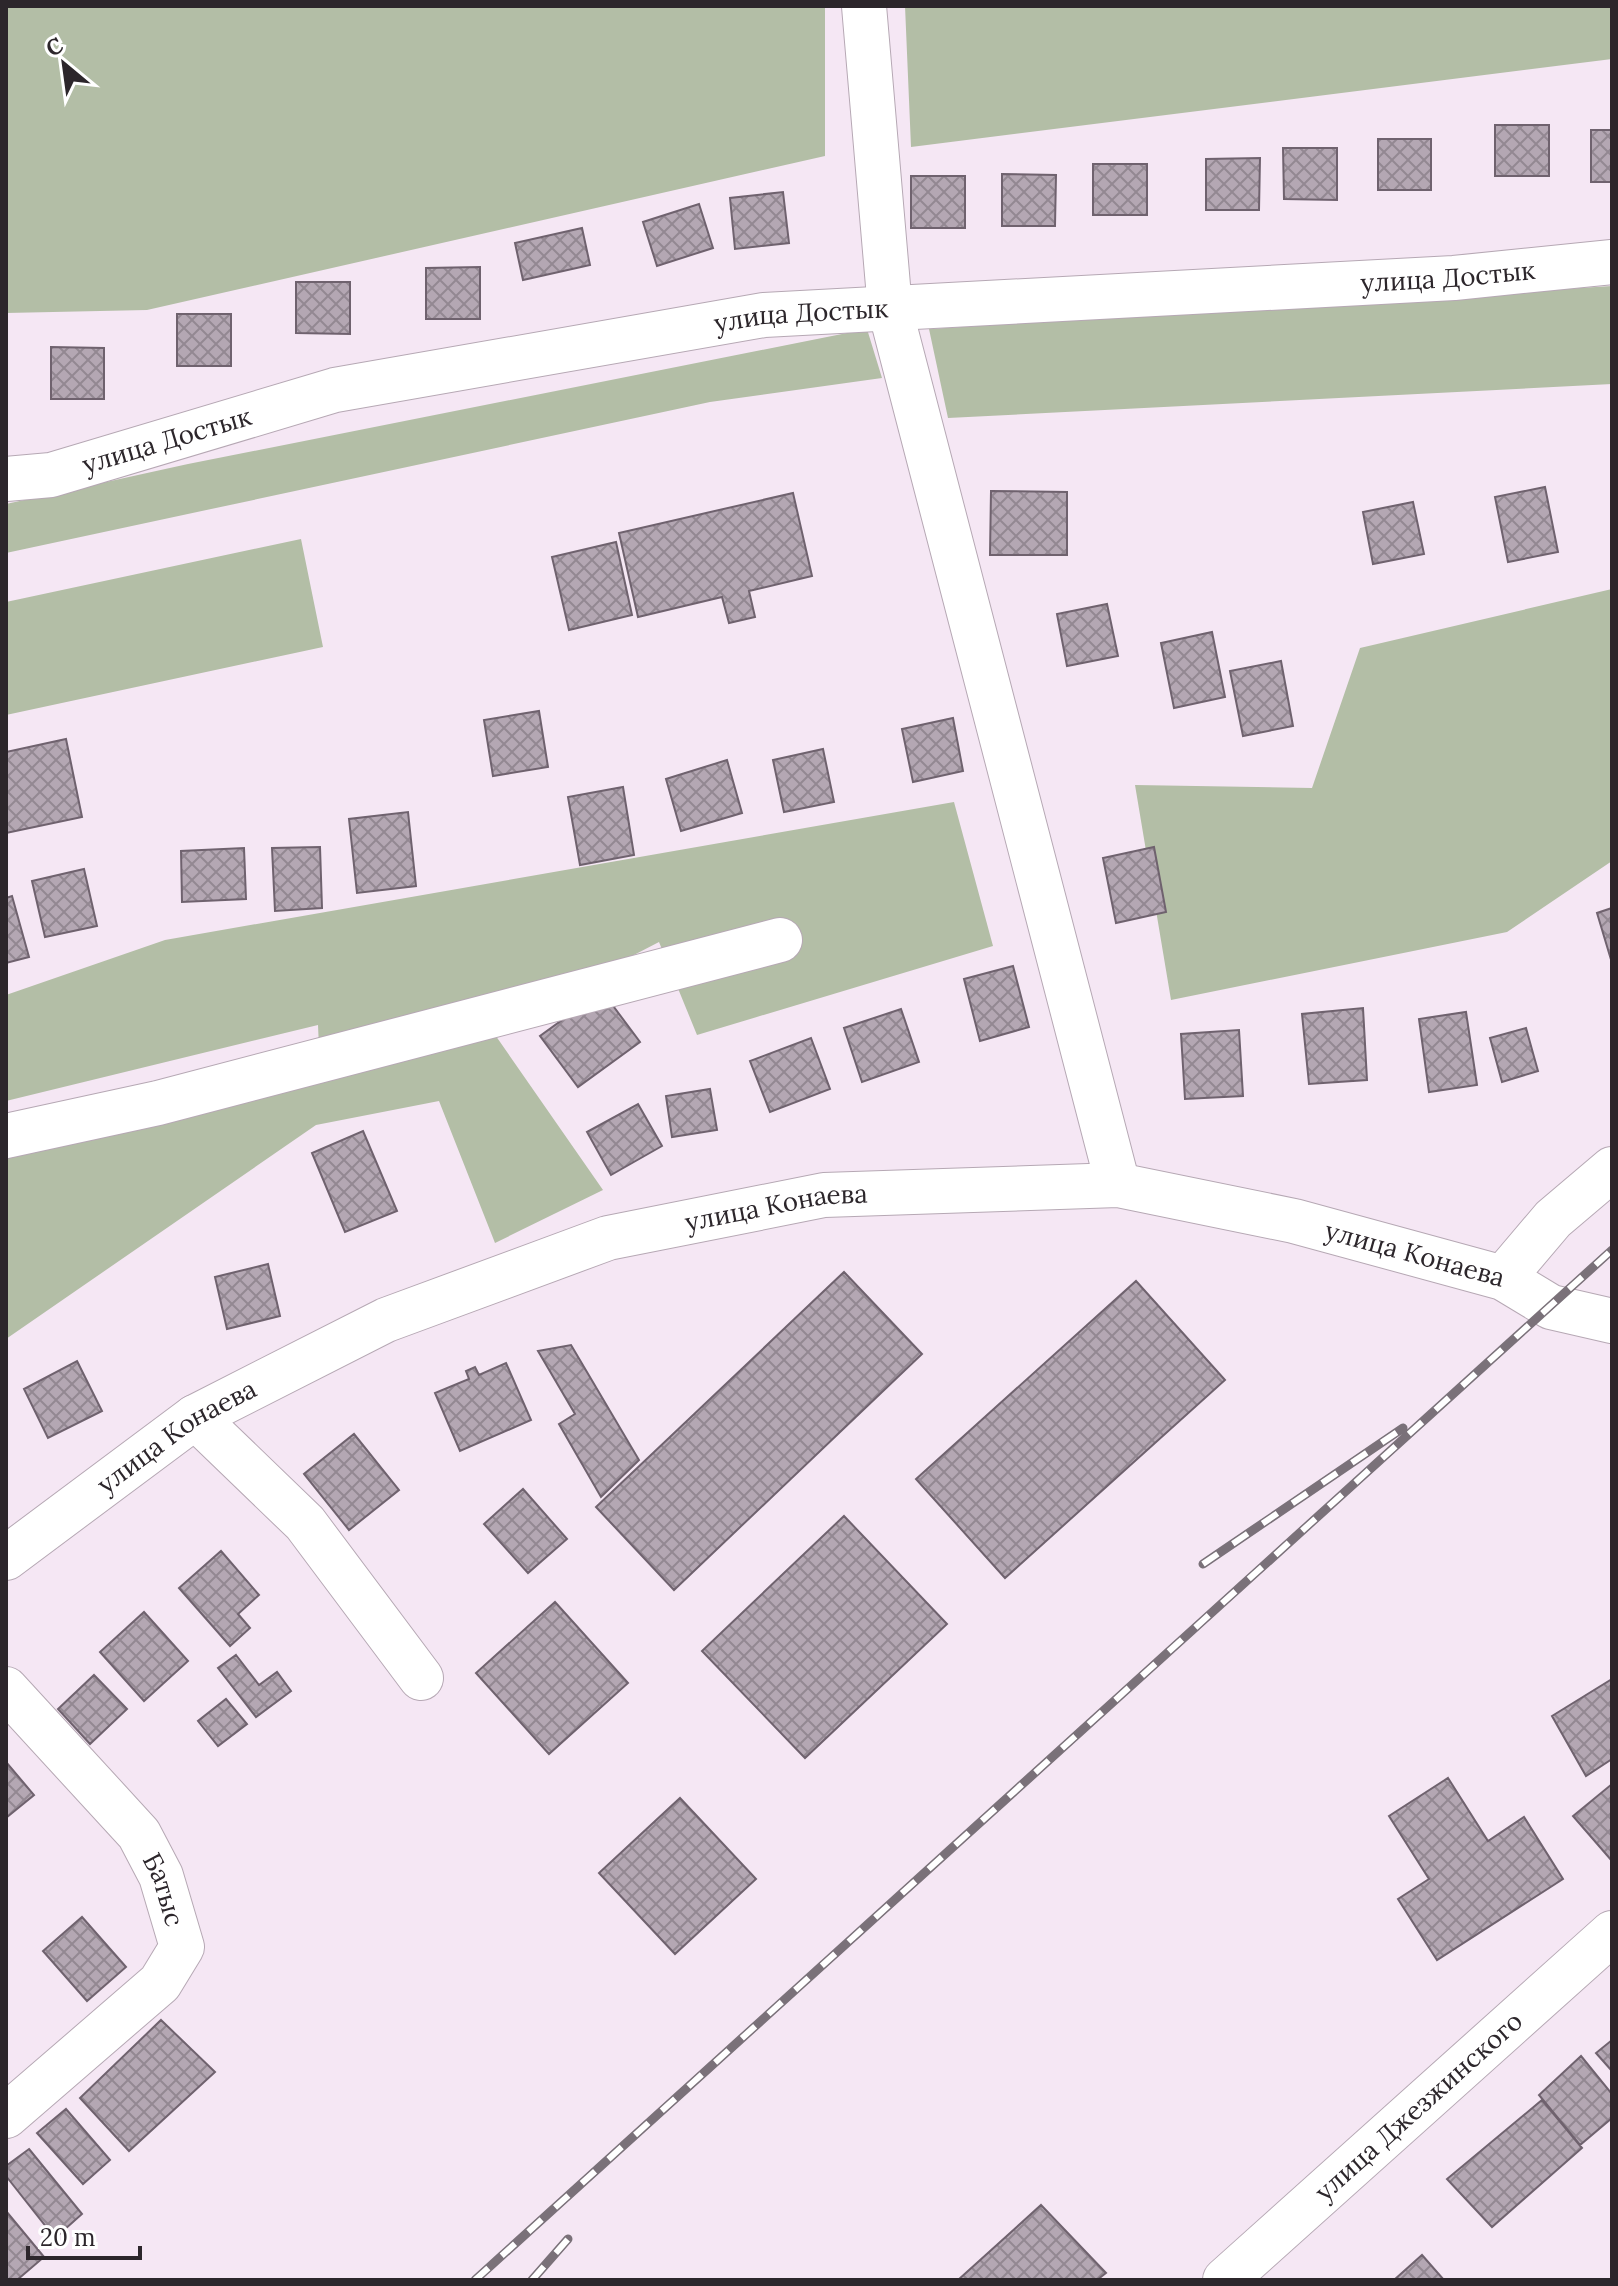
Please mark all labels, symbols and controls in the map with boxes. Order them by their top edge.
north arrow [24,24,104,104]
text: С [41,31,68,62]
street label: улица Достык [1360,253,1537,299]
street label: улица Достык [711,291,889,339]
street label: улица Достык [78,399,255,481]
street label: улица Конаева [682,1177,868,1238]
street label: улица Конаева [1321,1213,1509,1294]
street label: улица Конаева [90,1372,262,1501]
street label: Батыс [136,1847,192,1930]
street label: улица Джезжинского [1307,2004,1529,2208]
scale bar [28,2210,140,2260]
text: 20 m [40,2222,96,2253]

